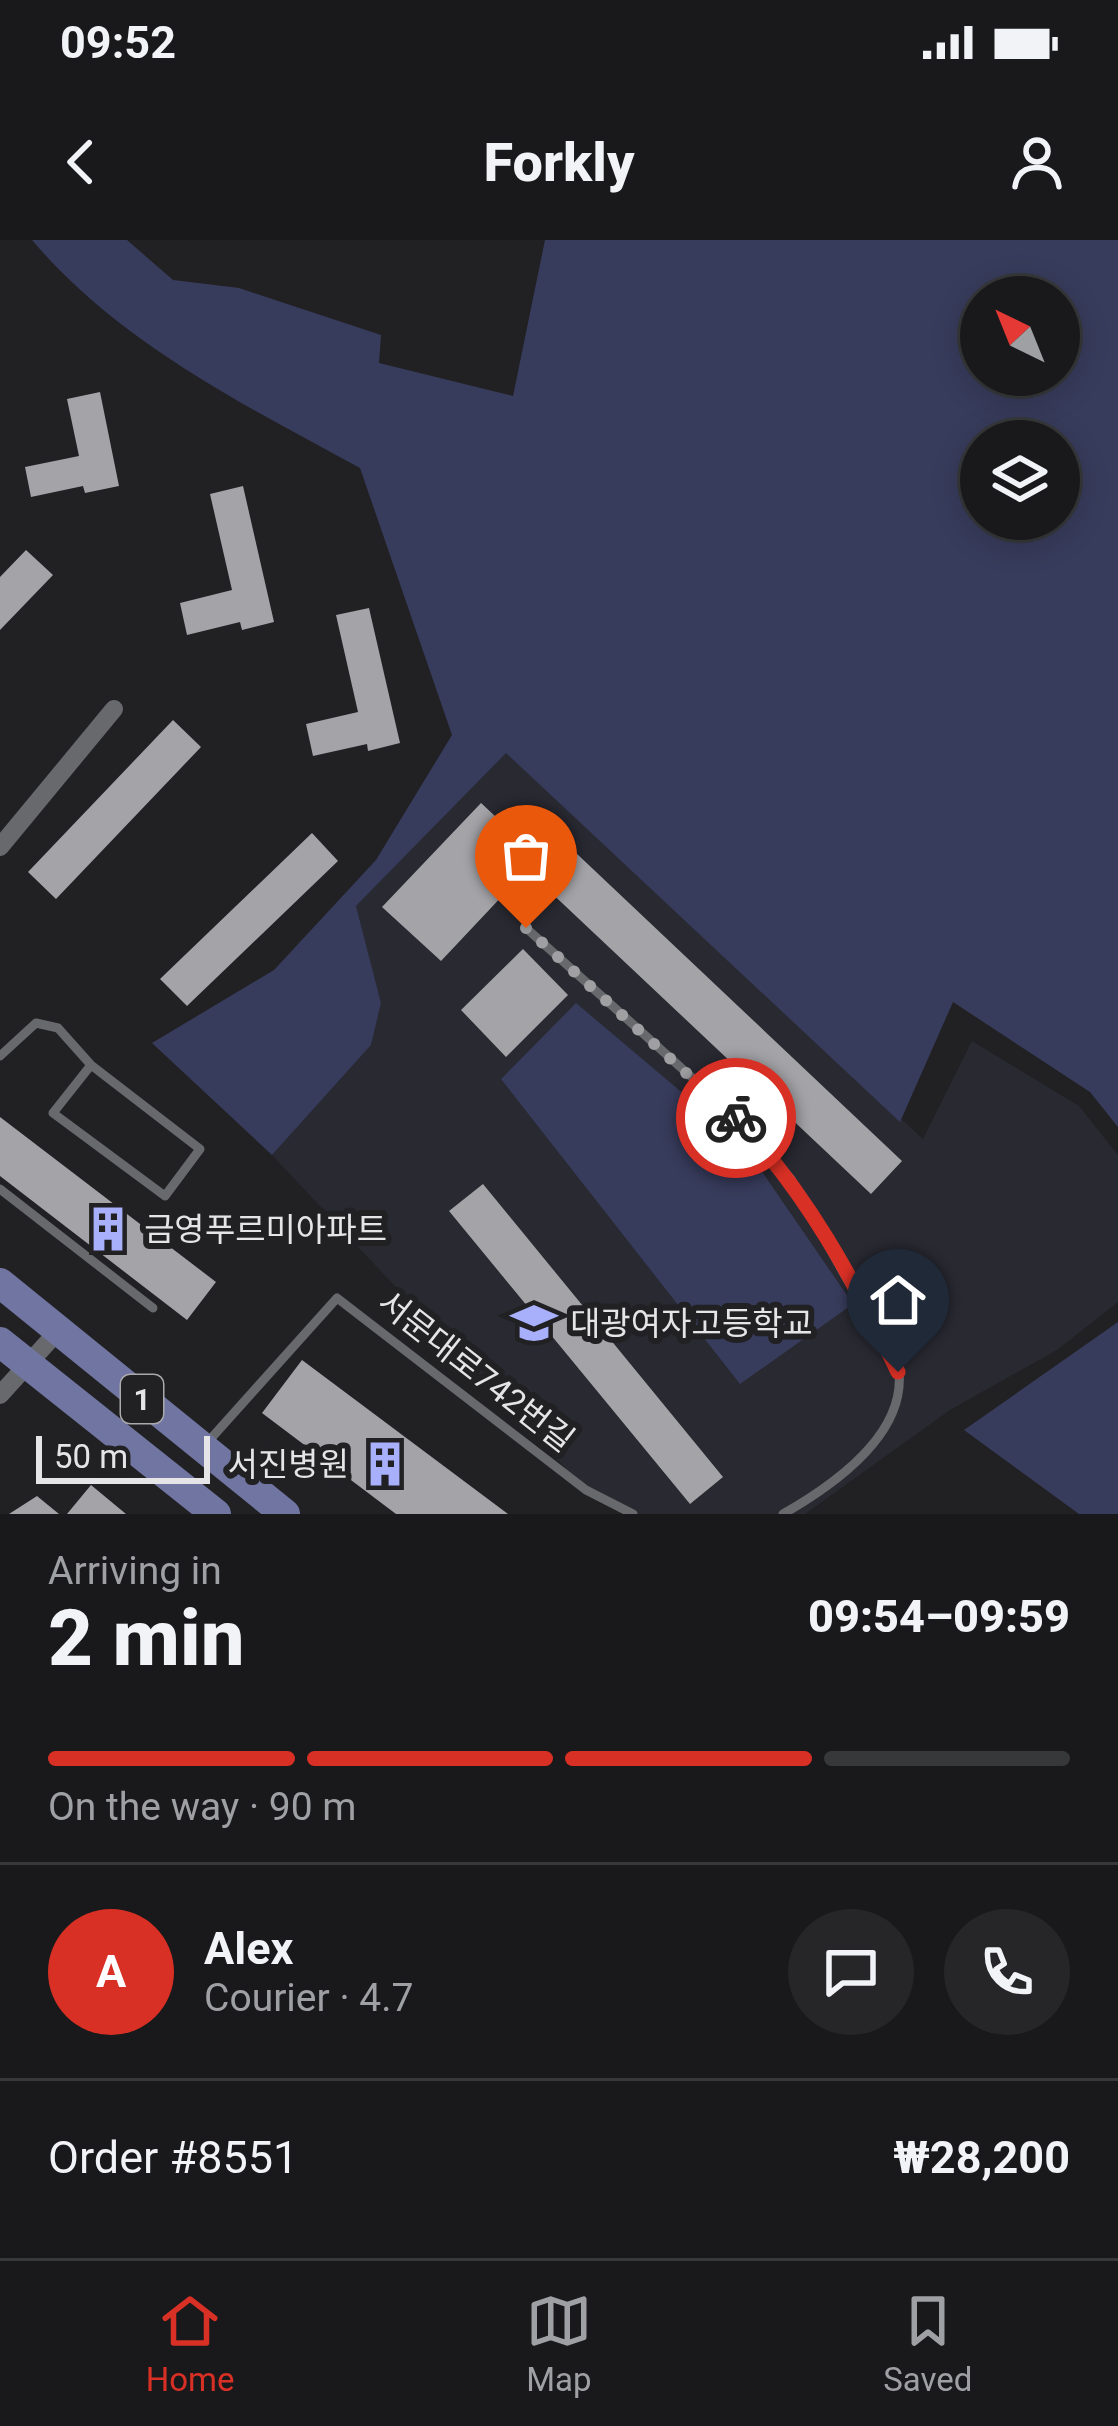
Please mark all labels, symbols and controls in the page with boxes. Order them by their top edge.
text: 09:52 [60,16,176,69]
icon: back [48,129,114,195]
icon: person [1004,129,1070,195]
text: Forkly [484,131,634,194]
north arrow [960,276,1080,396]
map controls [960,276,1080,540]
button: layers [960,420,1080,540]
pin [475,805,577,928]
icon: bag [493,823,559,889]
courier [676,1058,796,1178]
icon: bike [703,1085,769,1151]
building icon: 금영푸르미아파트 [83,1204,133,1254]
place label: 금영푸르미아파트 [144,1210,387,1249]
pin [847,1249,949,1372]
icon: home [865,1267,931,1333]
street label: 서문대로742번길 [370,1282,582,1460]
school or university icon: 대광여자고등학교 [509,1298,559,1348]
place label: 대광여자고등학교 [570,1304,813,1343]
road number: 1 [121,1375,163,1423]
scale bar [36,1430,210,1483]
text: 50 m [54,1437,128,1476]
building icon: 서진병원 [360,1439,410,1489]
place label: 서진병원 [228,1445,349,1484]
text: Arriving in [48,1548,222,1594]
text: 09:54–09:59 [808,1590,1070,1643]
text: 2 min [48,1593,245,1684]
text: On the way · 90 m [48,1784,357,1830]
button: chat [788,1909,914,2035]
button: phone [944,1909,1070,2035]
text: Alex [204,1922,293,1975]
text: A [96,1945,126,1998]
text: Courier · 4.7 [204,1975,413,2021]
text: Order #8551 [48,2131,298,2184]
text: ₩28,200 [893,2131,1070,2184]
tab: Home [146,2288,234,2399]
tab: Map [526,2288,592,2399]
tab: Saved [883,2288,972,2399]

